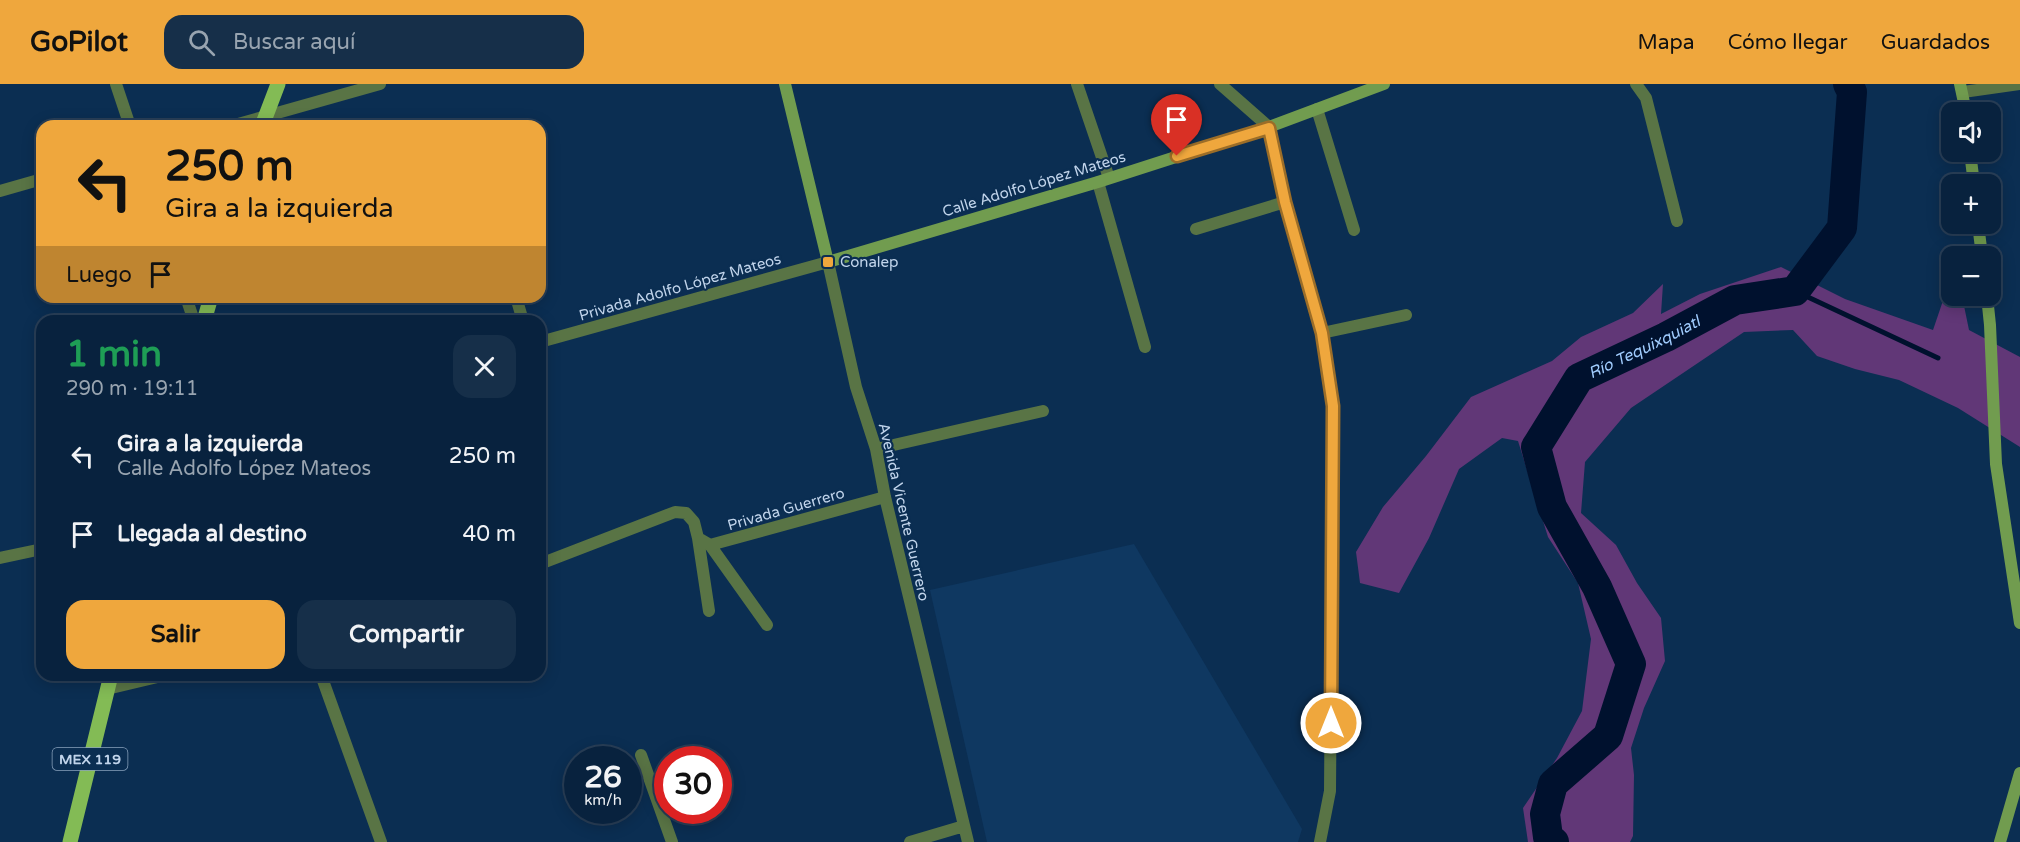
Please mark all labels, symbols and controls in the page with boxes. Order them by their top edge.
search box [164,15,584,69]
text: GoPilot [30,25,128,59]
icon: search [185,26,218,59]
text: Buscar aquí [233,29,355,55]
text: Mapa [1637,30,1695,55]
text: Cómo llegar [1728,30,1848,55]
text: Guardados [1881,30,1990,55]
pin [1151,94,1202,156]
map controls [1941,102,2001,306]
button: sound [1941,102,2001,162]
icon: arrive [1160,103,1193,136]
text: 250 m [165,141,294,192]
icon: left [66,144,144,222]
street label: Calle Adolfo López Mateos [940,148,1128,220]
button: + [1941,174,2001,234]
text: Gira a la izquierda [165,192,394,225]
button: − [1941,246,2001,306]
street label: Privada Adolfo López Mateos [577,249,783,325]
place label: Conalep [840,253,899,271]
marker: Conalep [821,255,835,269]
icon: arrive [144,258,177,291]
text: Luego [66,262,132,288]
water label: Río Tequixquiatl [1585,311,1705,383]
text: 1 min [66,333,162,376]
button: close [453,335,516,398]
text: 290 m · 19:11 [66,377,198,401]
street label: Avenida Vicente Guerrero [875,421,933,603]
text: Gira a la izquierda [117,431,303,457]
icon: left [66,440,99,473]
text: 250 m [449,443,516,469]
text: Calle Adolfo López Mateos [117,457,371,481]
street label: Privada Guerrero [725,484,847,534]
icon: arrive [66,518,99,551]
text: Llegada al destino [117,521,307,547]
text: 40 m [462,521,516,547]
button: Salir [66,600,285,669]
button: Compartir [297,600,516,669]
position arrow [1299,691,1363,755]
speed limit sign: 30 [654,746,732,824]
road number: MEX 119 [52,748,128,770]
text: 26 [584,759,622,796]
text: km/h [584,791,622,809]

